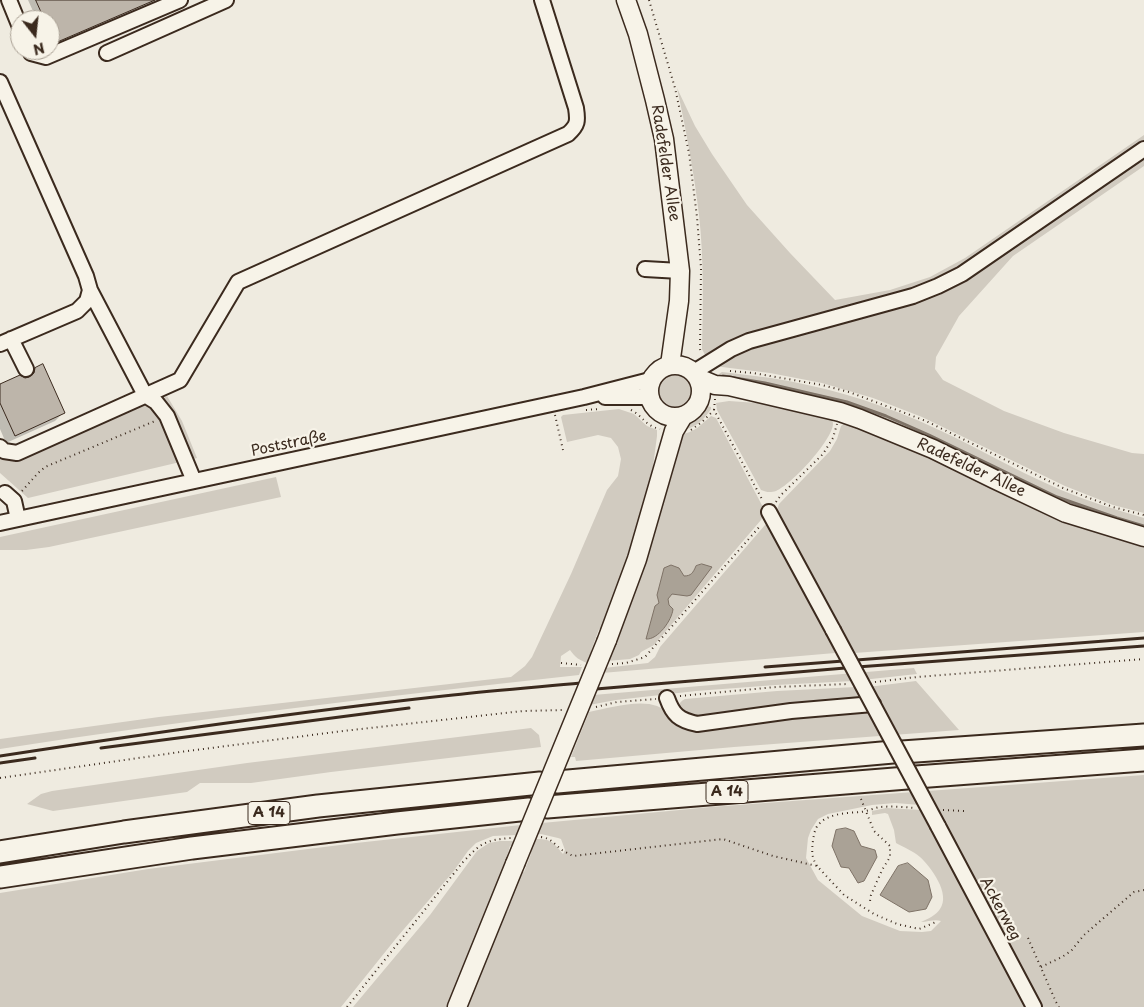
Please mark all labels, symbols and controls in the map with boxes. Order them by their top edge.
north arrow [10,10,60,60]
text: N [31,37,47,61]
street label: Radefelder Allee [647,103,683,223]
street label: Poststraße [250,427,328,461]
street label: Radefelder Allee [914,435,1028,501]
road number: A 14 [706,780,748,804]
road number: A 14 [248,801,290,824]
street label: Ackerweg [976,874,1024,944]

